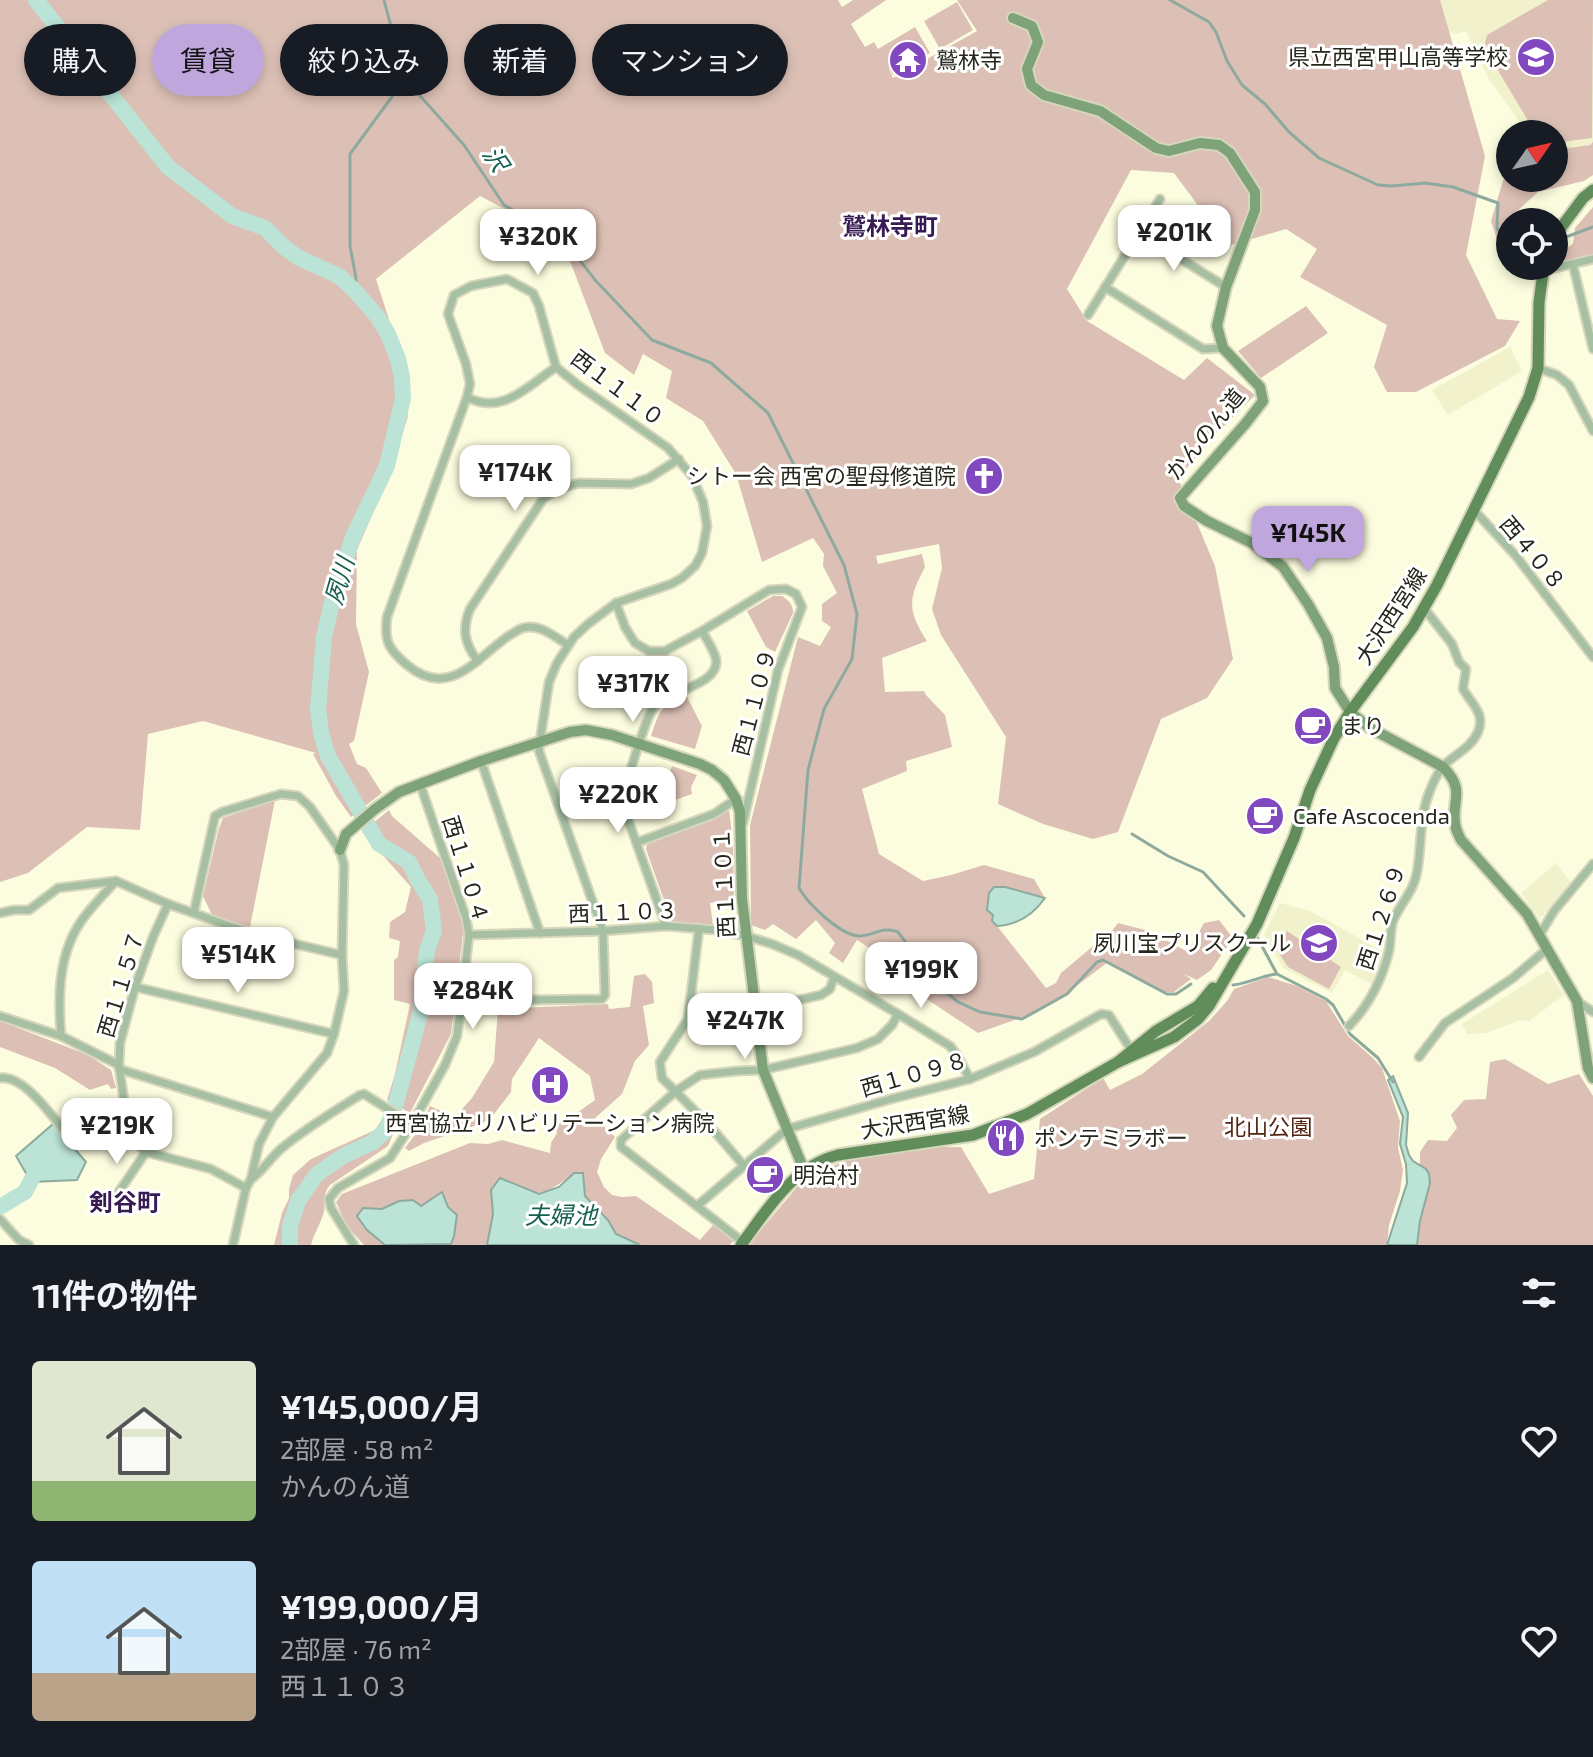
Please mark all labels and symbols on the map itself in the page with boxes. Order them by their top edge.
school or university icon: 県立西宮甲山高等学校 [1515,36,1557,78]
temple icon: 鷲林寺 [887,39,929,81]
place label: 県立西宮甲山高等学校 [1288,43,1508,69]
place label: 鷲林寺 [936,46,1002,72]
north arrow [1496,120,1568,192]
water label: 沢 [478,140,517,179]
pin: ¥201K [1118,205,1230,273]
pin: ¥320K [482,209,594,277]
district label: 鷲林寺町 [842,211,938,240]
street label: 西１１１０ [567,344,670,431]
street label: かんのん道 [1160,382,1249,484]
pin: ¥174K [459,445,571,513]
church icon: シトー会 西宮の聖母修道院 [963,455,1005,497]
place label: シトー会 西宮の聖母修道院 [687,462,956,488]
pin: ¥145K [1252,506,1364,574]
street label: 西４０８ [1496,510,1572,594]
water label: 夙川 [318,551,360,608]
street label: 大沢西宮線 [1349,562,1431,669]
street label: 西１１０９ [726,645,780,758]
pin: ¥317K [577,656,689,724]
cafe icon: まり [1292,705,1334,747]
place label: まり [1341,712,1385,738]
pin: ¥220K [562,767,674,835]
cafe icon: Cafe Ascocenda [1244,795,1286,837]
place label: Cafe Ascocenda [1293,802,1450,828]
street label: 西１１０４ [438,812,495,925]
street label: 西１１０１ [707,827,739,939]
street label: 西１２６９ [1351,860,1409,973]
street label: 西１１０３ [568,896,678,926]
school or university icon: 夙川宝プリスクール [1298,922,1340,964]
street label: 西１１５７ [92,927,149,1040]
pin: ¥514K [182,927,294,995]
place label: 夙川宝プリスクール [1093,929,1291,955]
pin: ¥199K [865,942,977,1010]
pin: ¥284K [417,963,529,1031]
pin: ¥247K [689,993,801,1061]
street label: 西１０９８ [857,1045,970,1101]
hospital icon: 西宮協立リハビリテーション病院 [529,1064,571,1106]
pin: ¥219K [61,1098,173,1166]
street label: 大沢西宮線 [858,1100,971,1142]
place label: 西宮協立リハビリテーション病院 [385,1109,715,1135]
park label: 北山公園 [1224,1113,1312,1139]
restaurant icon: ポンテミラボー [985,1117,1027,1159]
place label: ポンテミラボー [1034,1124,1188,1150]
cafe icon: 明治村 [744,1154,786,1196]
place label: 明治村 [793,1161,859,1187]
district label: 剣谷町 [89,1187,161,1216]
water label: 夫婦池 [525,1200,599,1229]

